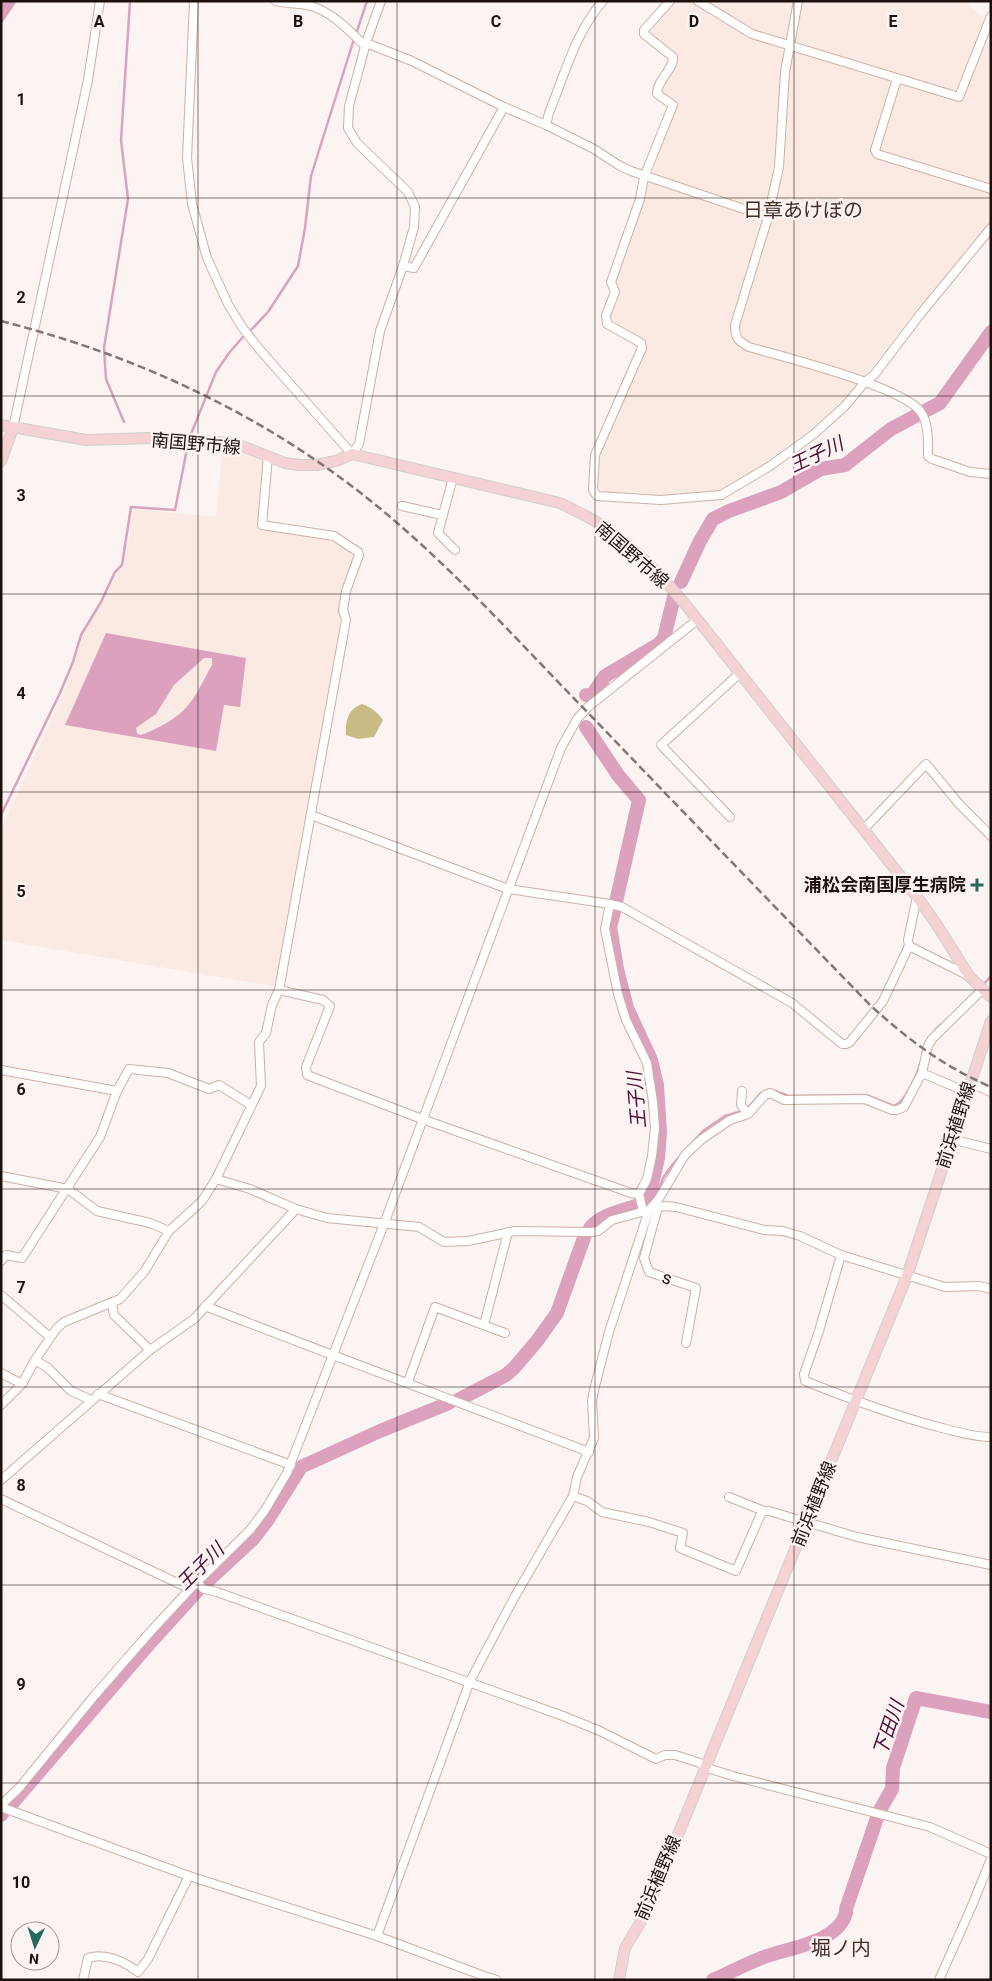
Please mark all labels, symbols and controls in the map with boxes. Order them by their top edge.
text: A [94,12,105,31]
text: B [293,12,303,31]
text: C [491,12,501,31]
text: D [689,12,699,31]
text: E [889,12,898,31]
text: 1 [16,90,26,109]
district label: 日章あけぼの [743,198,863,222]
text: 2 [16,288,26,307]
street label: 南国野市線 [150,429,242,458]
water label: 王子川 [786,431,849,477]
text: 3 [16,486,26,505]
street label: 南国野市線 [591,517,673,592]
text: 4 [16,684,26,703]
place label: 浦松会南国厚生病院 [804,874,966,895]
marker: 浦松会南国厚生病院 [970,878,984,892]
text: 5 [16,882,26,901]
water label: 王子川 [622,1069,650,1129]
street label: 前浜植野線 [932,1079,979,1171]
text: 6 [16,1080,26,1099]
street label: s [659,1266,675,1289]
text: 7 [16,1278,26,1297]
street label: 前浜植野線 [787,1458,840,1549]
text: 8 [16,1476,26,1495]
water label: 王子川 [172,1537,230,1595]
text: 9 [16,1675,26,1694]
water label: 下田川 [868,1696,909,1759]
street label: 前浜植野線 [630,1832,685,1923]
text: 10 [12,1873,30,1892]
north arrow [10,1921,60,1971]
district label: 堀ノ内 [811,1936,871,1960]
text: N [29,1951,40,1967]

